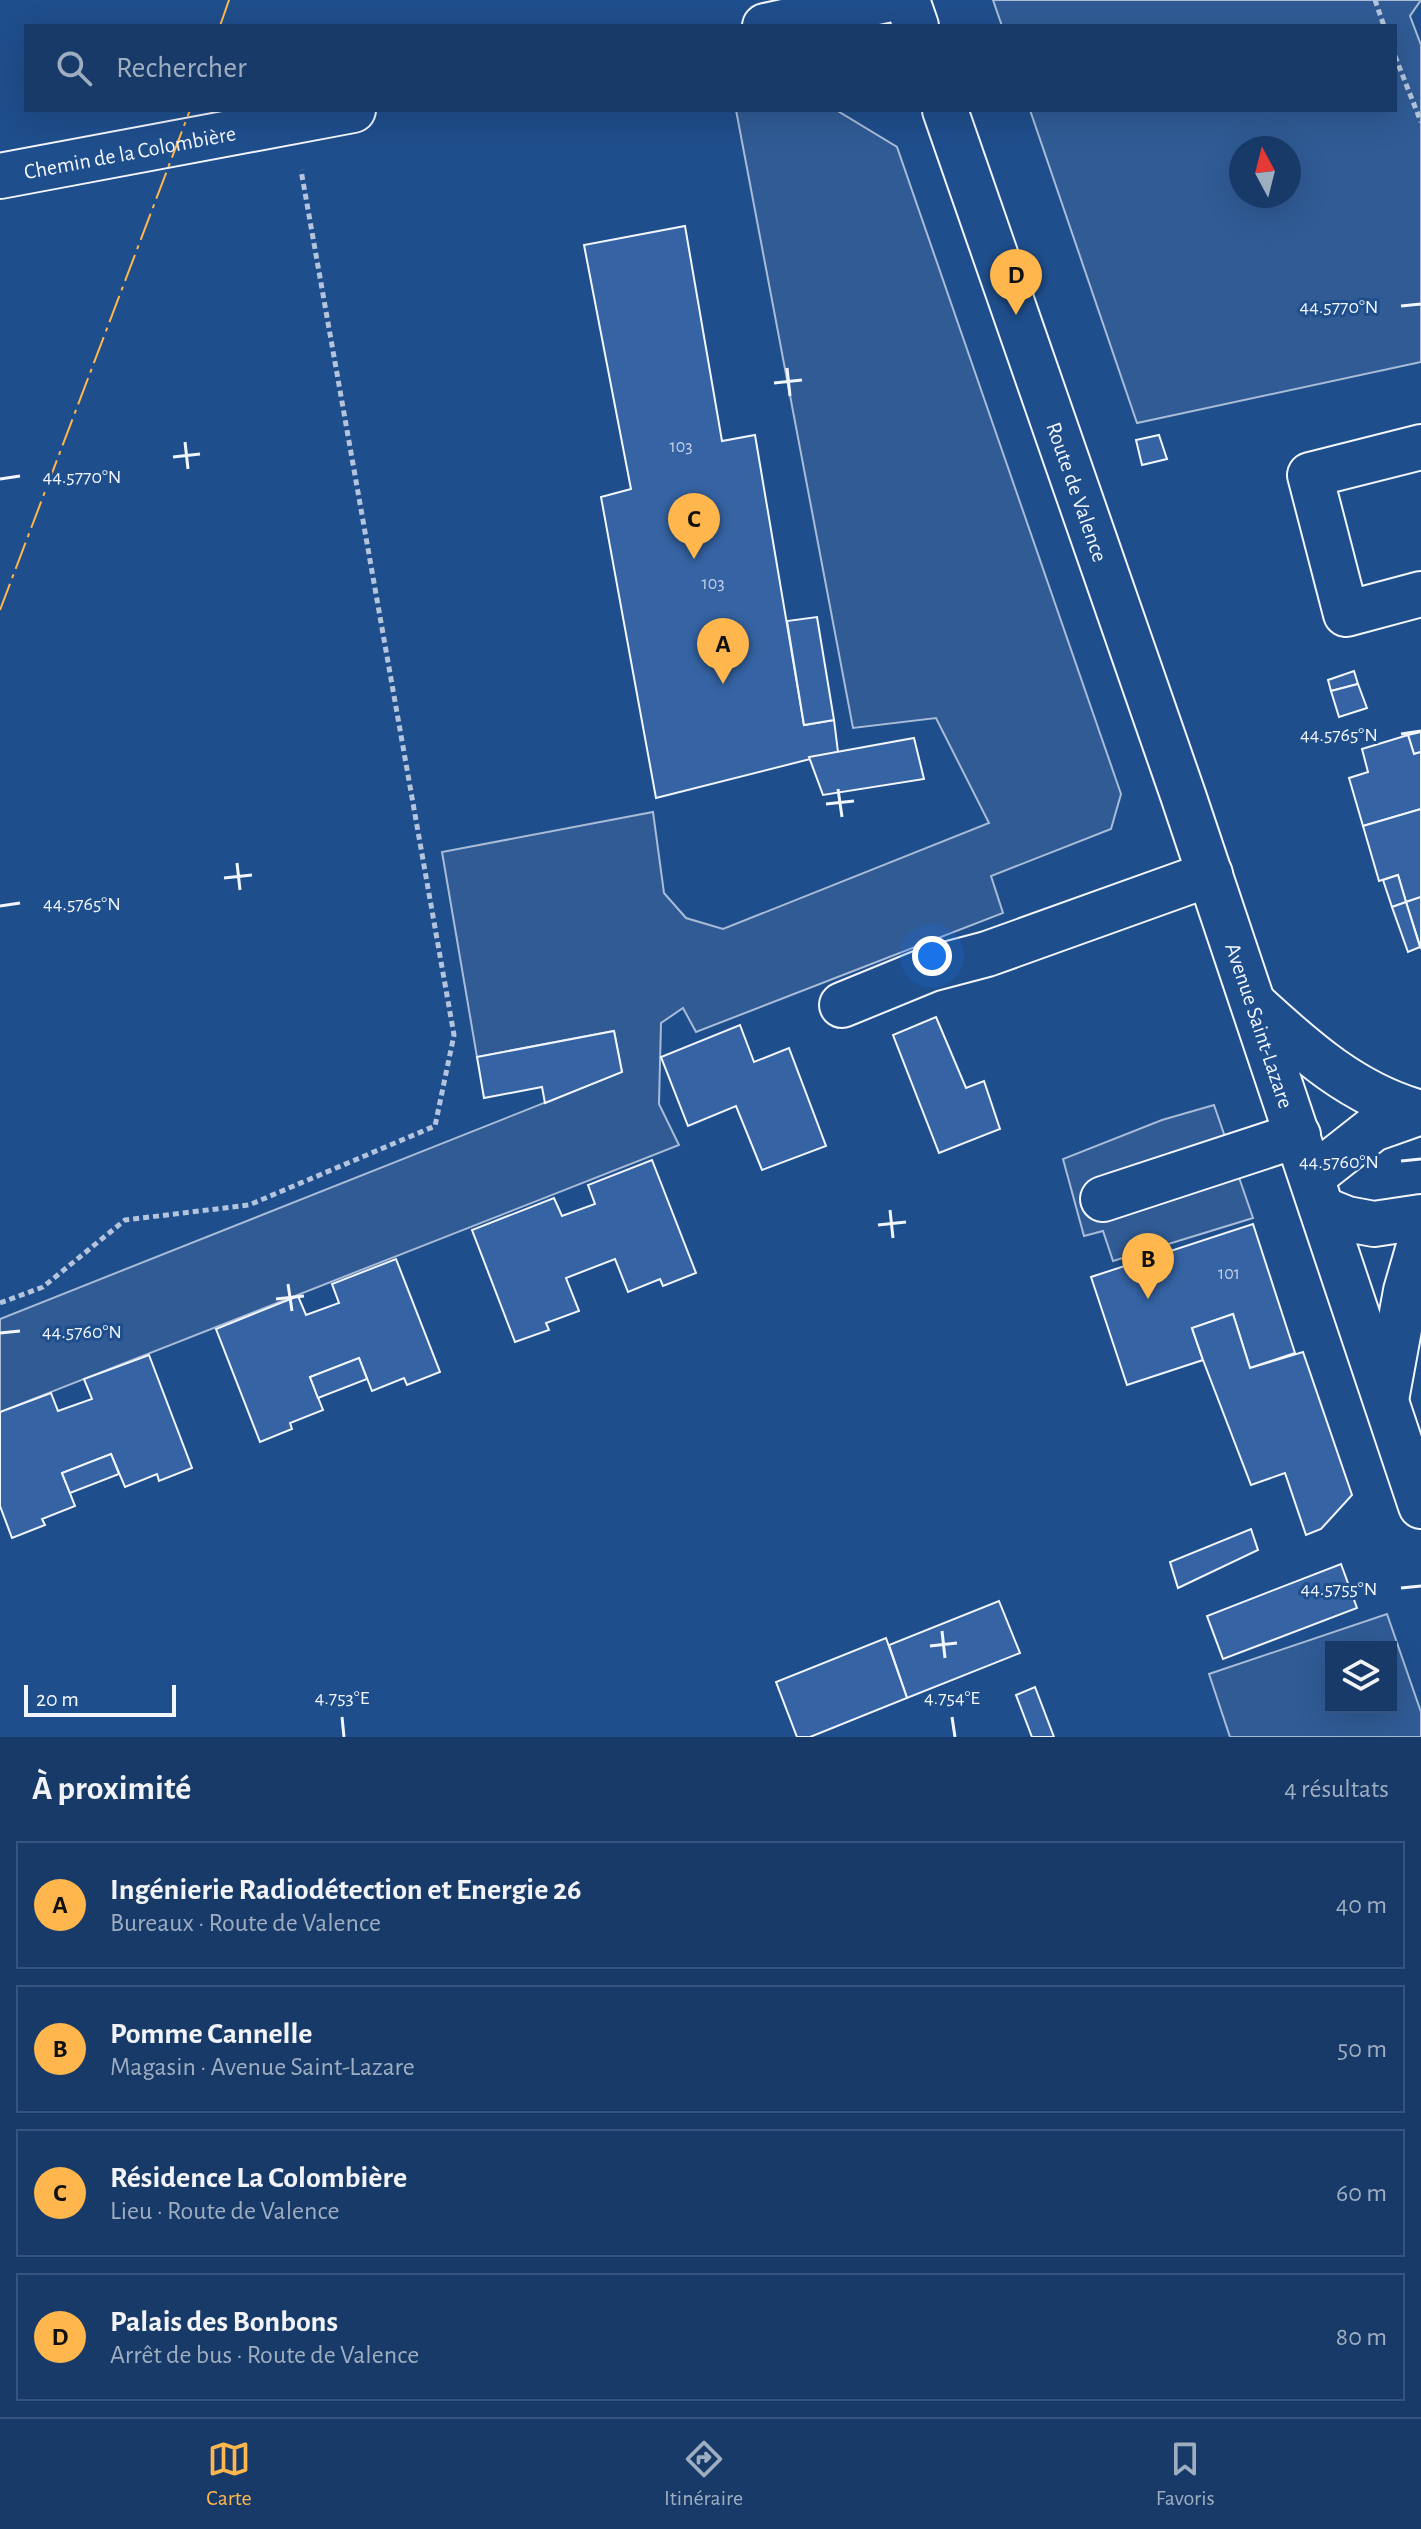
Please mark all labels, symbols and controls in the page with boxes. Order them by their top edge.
search box [24,24,1397,112]
icon: search [52,46,96,90]
text: Rechercher [116,53,247,83]
street label: Chemin de la Colombière [22,122,238,183]
north arrow [1229,136,1301,208]
pin: D [990,249,1042,315]
text: 44.5770°N [1300,297,1378,317]
street label: Route de Valence [1042,419,1111,565]
house number: 103 [669,438,693,456]
text: 44.5770°N [43,467,121,487]
pin: C [668,493,720,559]
house number: 103 [701,575,725,593]
pin: A [697,618,749,684]
text: 44.5765°N [1300,725,1378,745]
text: 44.5765°N [43,894,121,914]
your location [912,936,952,976]
street label: Avenue Saint-Lazare [1221,940,1297,1111]
text: 44.5760°N [1299,1152,1379,1172]
pin: B [1122,1233,1174,1299]
house number: 101 [1218,1265,1240,1283]
text: 44.5760°N [42,1322,122,1342]
text: 44.5755°N [1301,1579,1377,1599]
map controls [1325,1641,1397,1713]
button: layers [1325,1641,1397,1713]
scale bar [24,1681,176,1717]
text: 20 m [36,1688,79,1710]
text: 4.753°E [315,1688,370,1708]
text: 4.754°E [924,1688,980,1708]
text: À proximité [32,1772,191,1806]
text: 4 résultats [1284,1776,1389,1802]
text: Ingénierie Radiodétection et Energie 26 [110,1875,582,1905]
text: A [52,1892,68,1918]
text: 40 m [1336,1892,1387,1918]
text: Bureaux · Route de Valence [110,1910,381,1936]
text: Pomme Cannelle [110,2019,313,2049]
text: B [52,2036,68,2062]
text: 50 m [1337,2036,1387,2062]
text: Magasin · Avenue Saint-Lazare [110,2054,415,2080]
text: Résidence La Colombière [110,2163,407,2193]
text: C [53,2180,67,2206]
text: 60 m [1336,2180,1387,2206]
text: Lieu · Route de Valence [110,2198,339,2224]
text: Palais des Bonbons [110,2307,338,2337]
text: D [51,2324,69,2350]
text: 80 m [1336,2324,1387,2350]
text: Arrêt de bus · Route de Valence [110,2342,419,2368]
tab: Carte [206,2437,252,2511]
tab: Itinéraire [664,2437,743,2511]
tab: Favoris [1156,2437,1215,2511]

